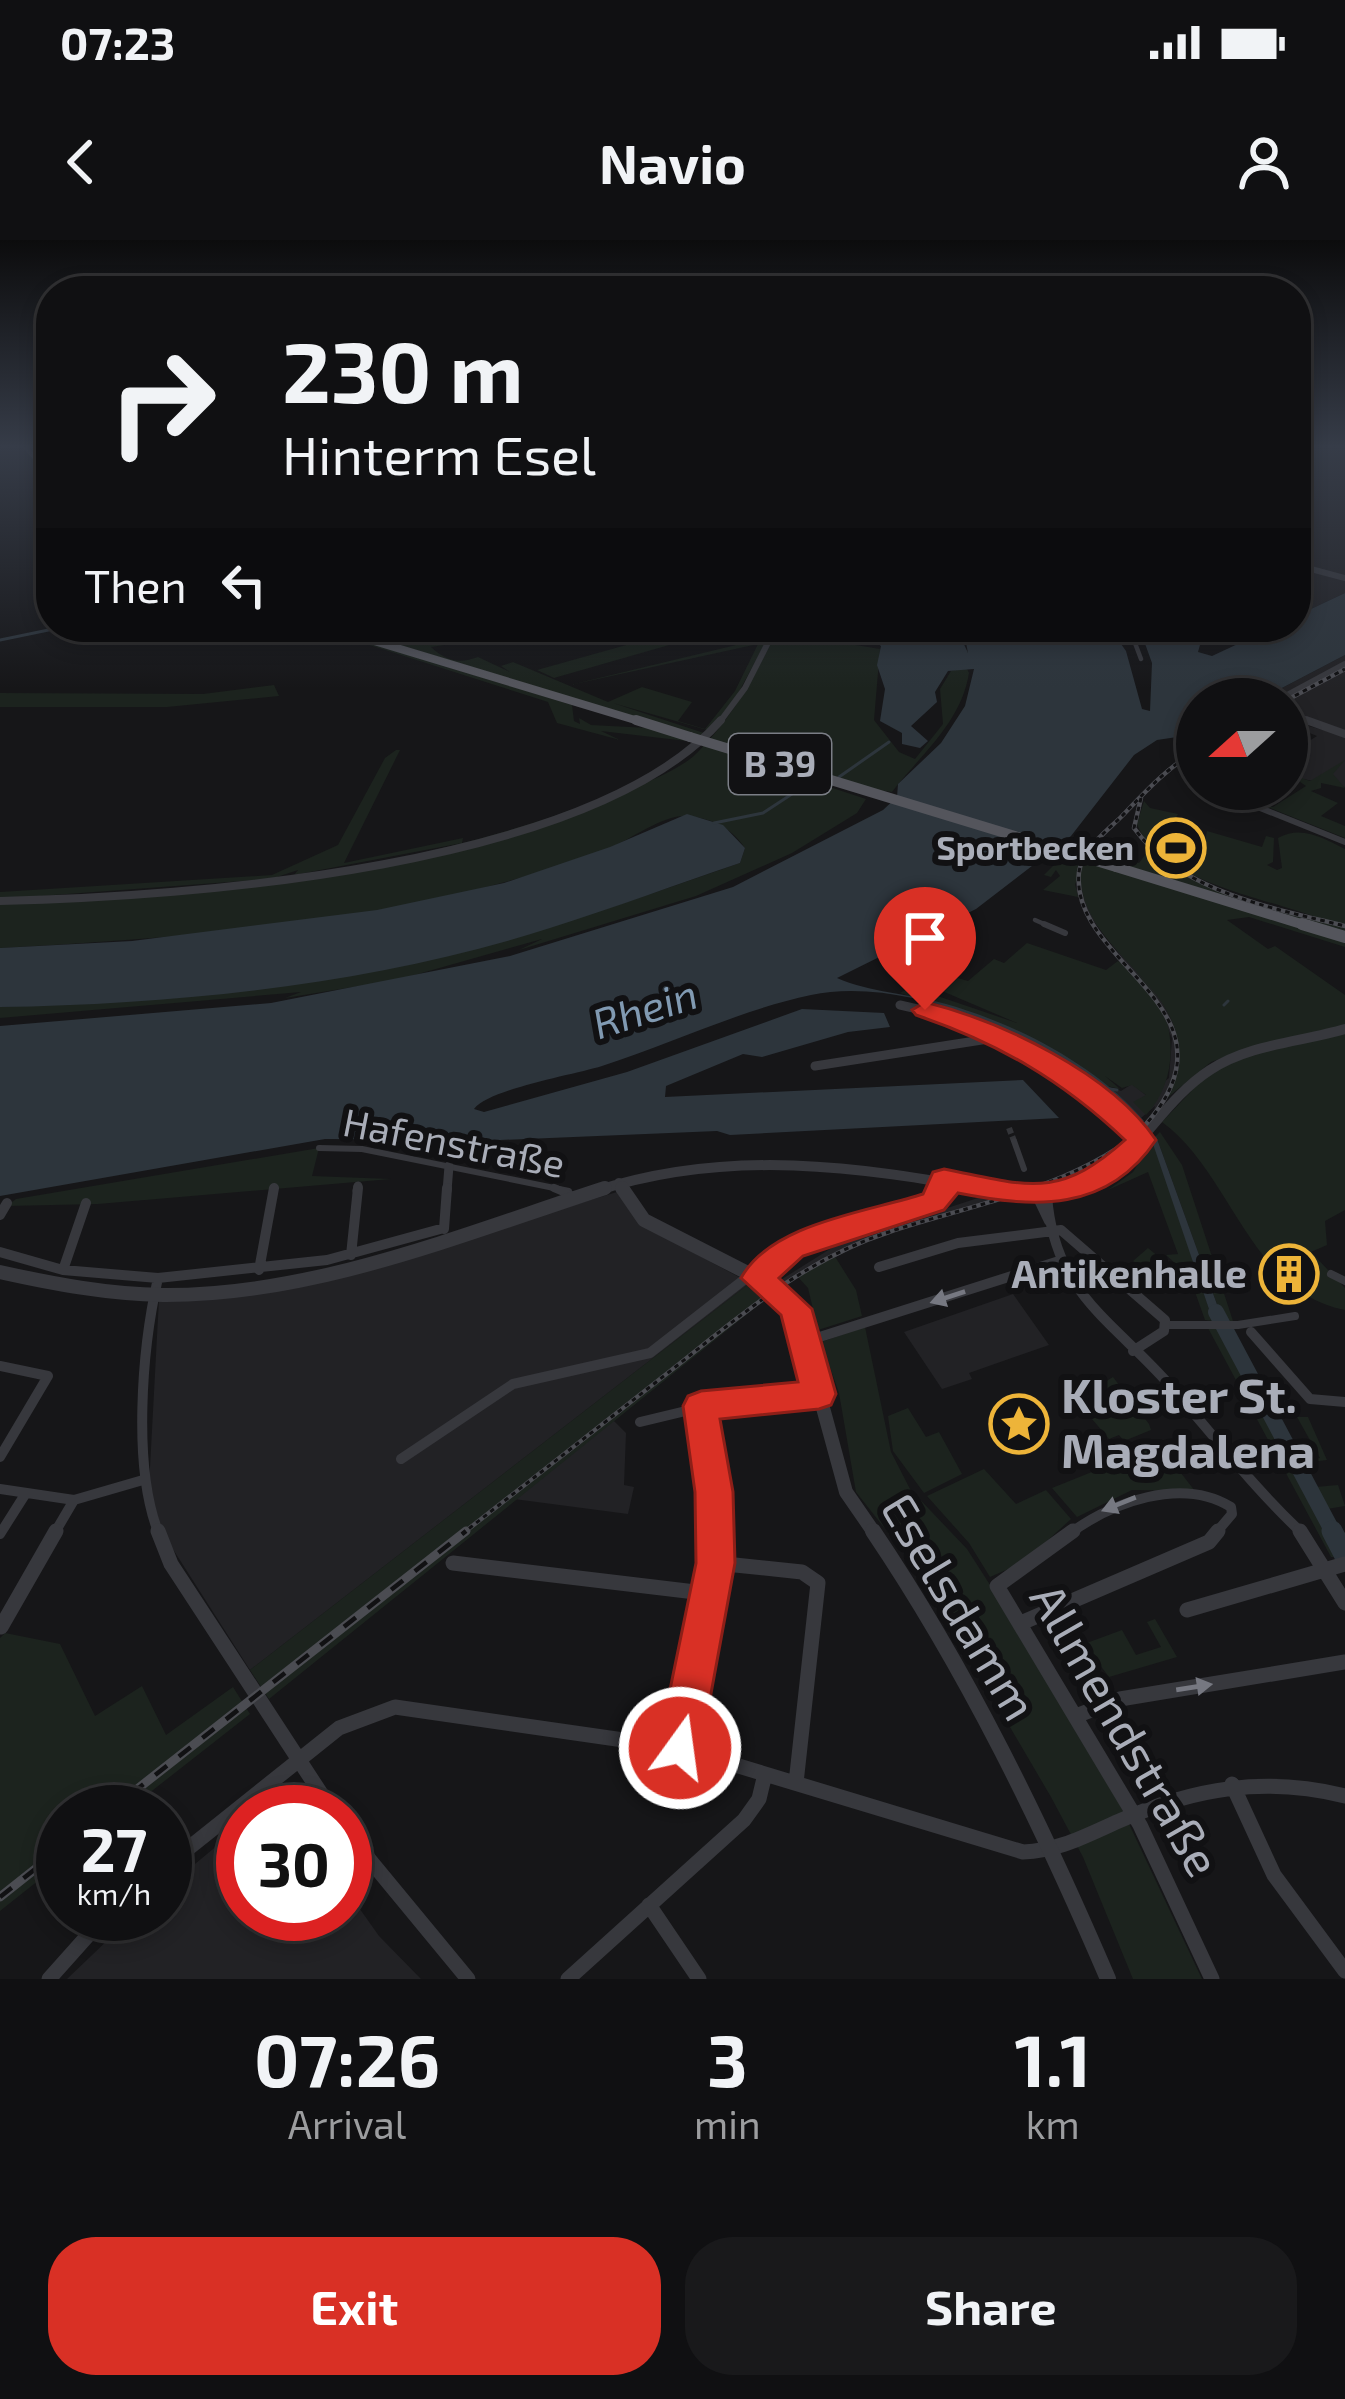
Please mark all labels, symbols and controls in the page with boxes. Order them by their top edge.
text: 07:23 [60,15,175,69]
icon: back [48,129,114,195]
icon: person [1231,129,1297,195]
text: Navio [599,130,746,195]
text: 230 m [282,319,524,420]
icon: right [84,324,240,480]
text: Hinterm Esel [282,421,596,486]
icon: left [211,552,277,618]
text: Then [84,558,187,612]
north arrow [1176,678,1308,810]
map controls [1176,678,1308,810]
road number: B 39 [729,734,831,794]
sports icon: Sportbecken [1145,817,1207,879]
place label: Sportbecken [936,827,1134,867]
pin [874,887,976,1010]
icon: arrive [892,905,958,971]
water label: Rhein [586,967,703,1047]
street label: Hafenstraße [340,1097,569,1186]
building icon: Antikenhalle [1258,1243,1320,1305]
place label: Antikenhalle [1012,1249,1247,1296]
one-way arrow [929,1288,966,1307]
place label: Kloster St. Magdalena [1061,1365,1315,1478]
place icon: Kloster St. Magdalena [988,1393,1050,1455]
street label: Eselsdamm [871,1482,1051,1730]
one-way arrow [1100,1495,1136,1514]
street label: Allmendstraße [1020,1572,1234,1886]
one-way arrow [1176,1677,1213,1696]
position arrow [617,1685,743,1811]
speed limit sign: 30 [216,1785,372,1941]
text: 27 [81,1812,147,1884]
text: km/h [77,1875,151,1911]
text: 07:26 [254,2015,440,2101]
text: 3 [707,2015,748,2101]
text: 1.1 [1014,2015,1091,2101]
text: Arrival [288,2100,406,2147]
text: min [694,2100,761,2147]
text: km [1026,2100,1080,2147]
button: Exit [48,2237,661,2375]
button: Share [685,2237,1297,2375]

